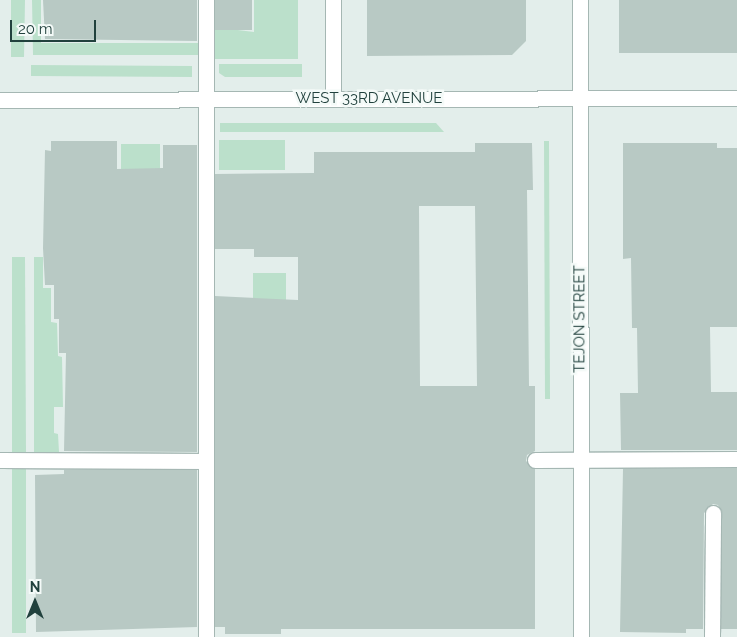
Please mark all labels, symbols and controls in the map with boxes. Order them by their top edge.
scale bar [12,10,99,42]
text: 20 m [18,20,53,38]
street label: WEST 33RD AVENUE [295,90,443,108]
street label: TEJON STREET [571,265,589,373]
north arrow [10,577,60,627]
text: N [30,579,40,595]

